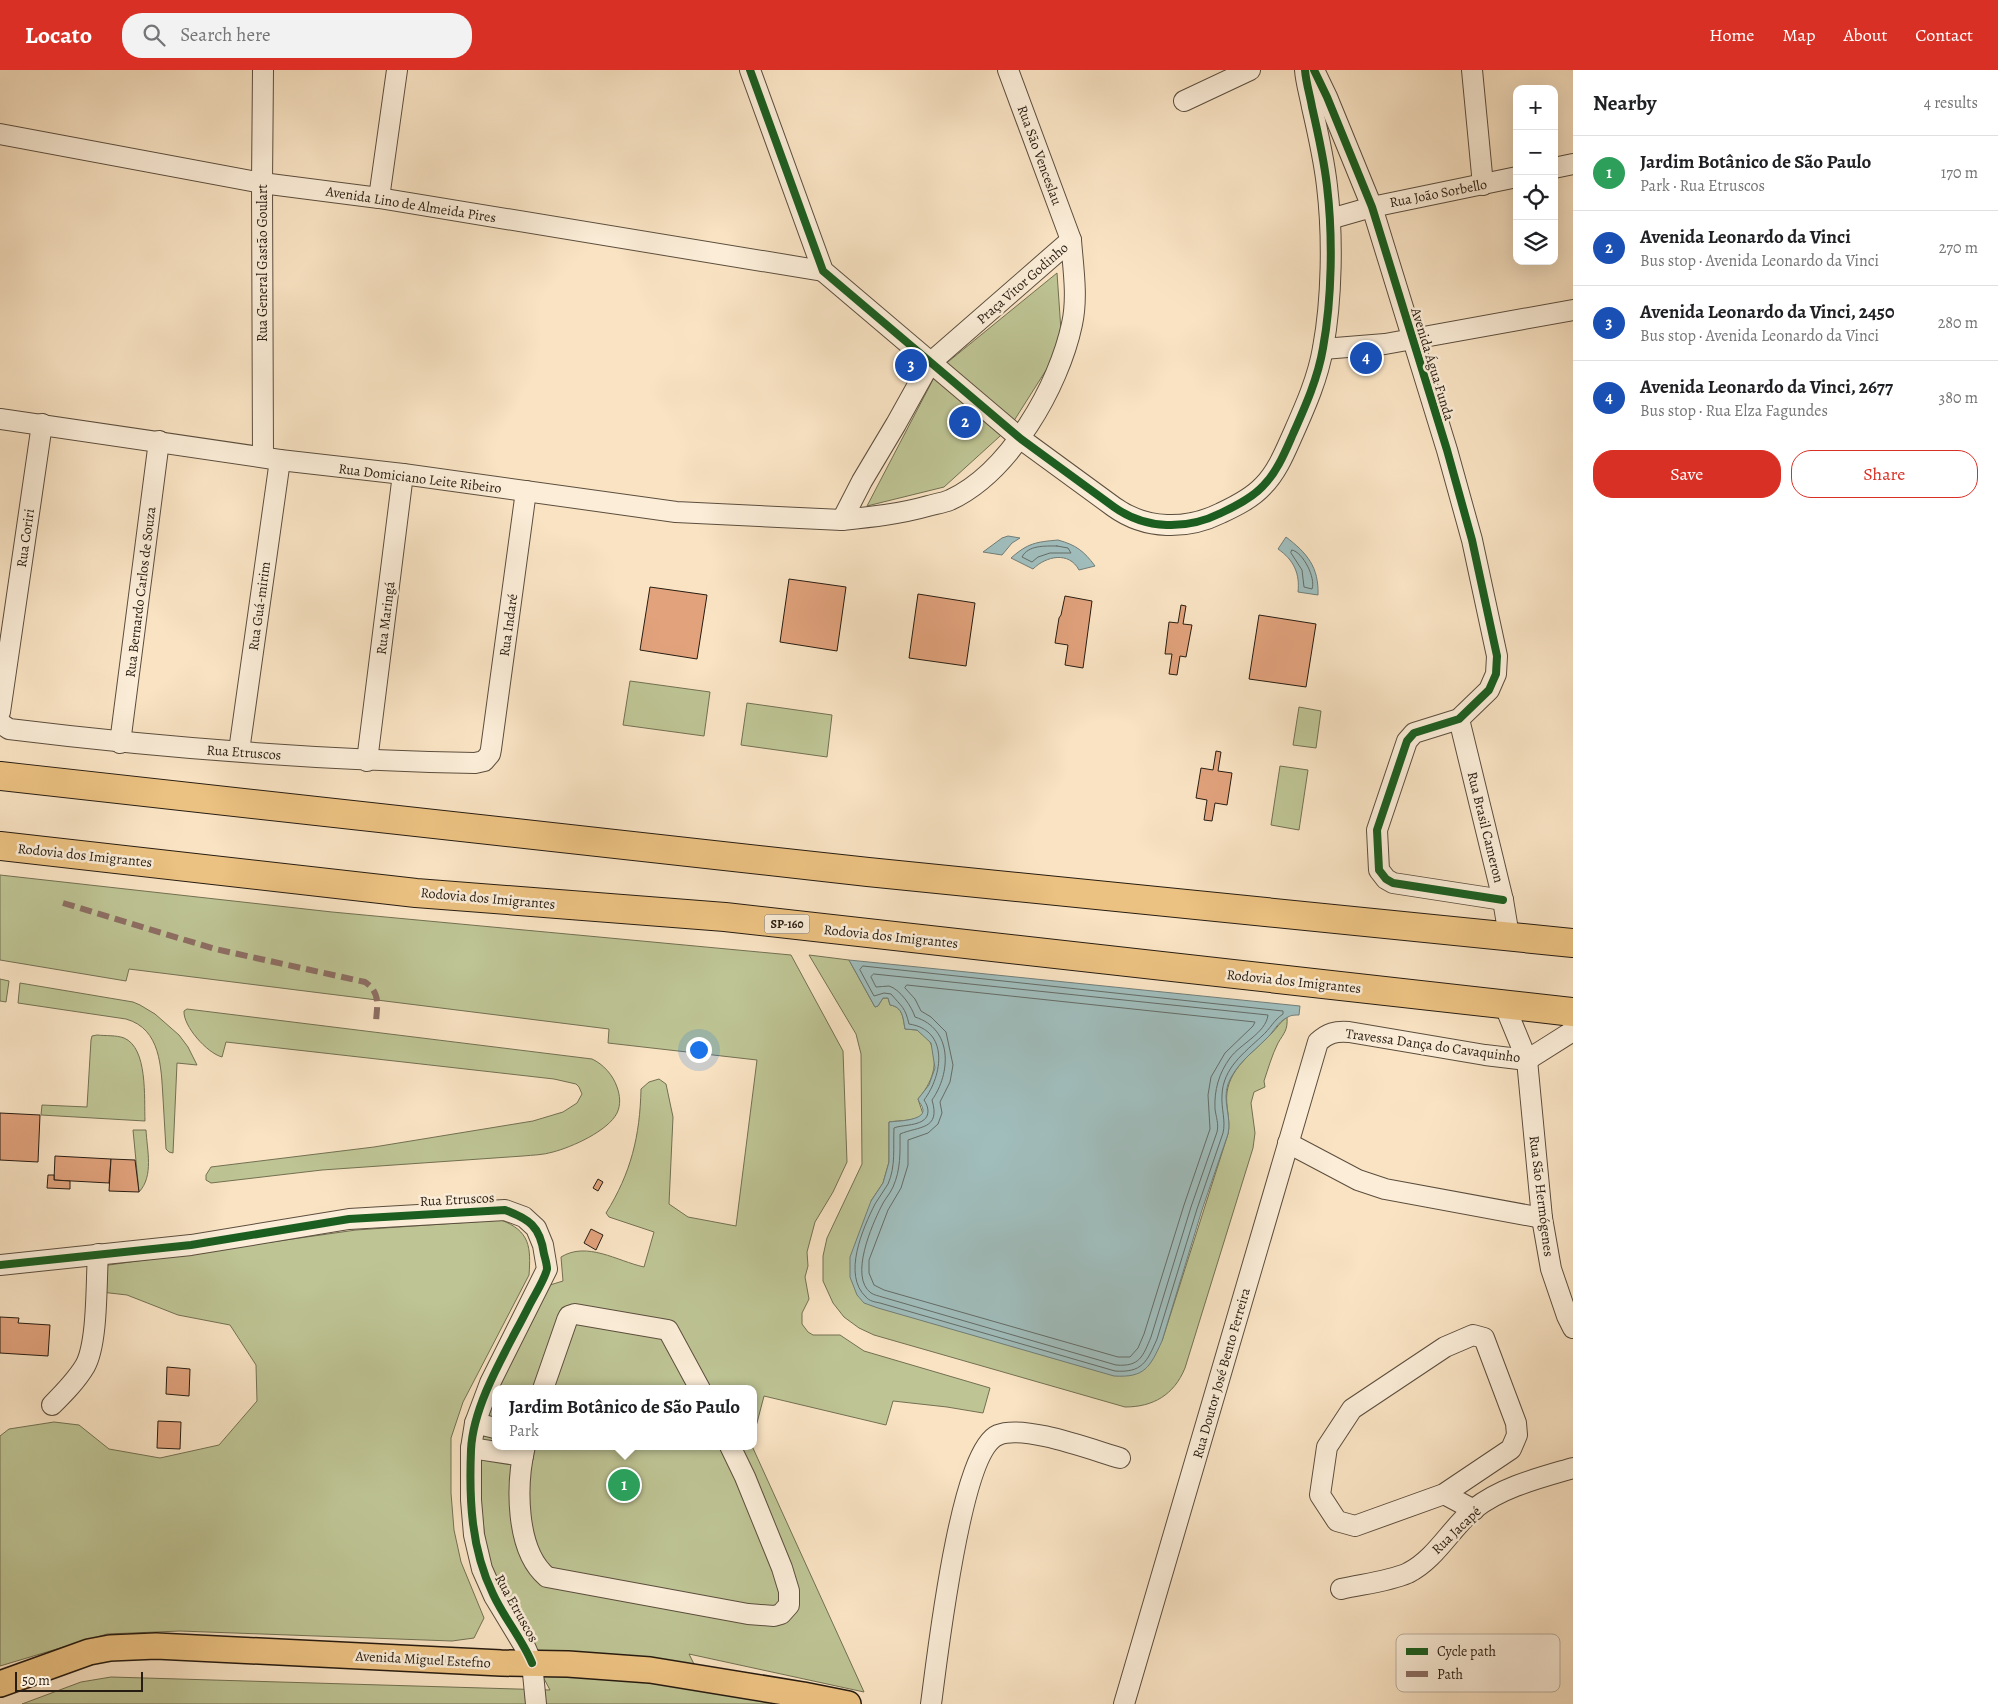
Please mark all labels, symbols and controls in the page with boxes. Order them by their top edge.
search box [122,13,472,58]
text: Locato [25,19,92,51]
icon: search [140,21,168,49]
text: Search here [180,22,271,48]
text: Home [1709,23,1754,47]
text: Map [1782,23,1815,47]
text: About [1843,23,1887,47]
text: Contact [1915,23,1973,47]
map controls [1513,85,1558,265]
button: + [1513,85,1558,130]
text: Nearby [1593,89,1656,117]
text: 4 results [1924,92,1978,114]
street label: Rua São Venceslau [1013,103,1067,208]
button: − [1513,130,1558,175]
text: Jardim Botânico de São Paulo [1640,149,1871,175]
text: 1 [1606,162,1612,184]
text: 170 m [1941,162,1978,184]
street label: Rua João Sorbello [1388,175,1488,212]
button: locate [1513,175,1558,220]
text: Park · Rua Etruscos [1640,175,1765,197]
street label: Avenida Lino de Almeida Pires [323,181,497,227]
street label: Rua General Gastão Goulart [253,184,272,342]
button: layers [1513,220,1558,265]
text: Avenida Leonardo da Vinci [1640,224,1851,250]
text: 2 [1605,237,1613,259]
text: 270 m [1939,237,1978,259]
street label: Praça Vitor Godinho [972,238,1072,328]
text: Bus stop · Avenida Leonardo da Vinci [1640,250,1879,272]
text: Avenida Leonardo da Vinci, 2450 [1640,299,1895,325]
street label: Avenida Água Funda [1406,304,1459,423]
text: 3 [1606,312,1612,334]
text: 280 m [1938,312,1978,334]
text: Bus stop · Avenida Leonardo da Vinci [1640,325,1879,347]
pin: 4 [1350,339,1382,377]
pin: 3 [895,346,927,384]
text: Avenida Leonardo da Vinci, 2677 [1640,374,1893,400]
text: 4 [1605,387,1613,409]
text: 380 m [1939,387,1978,409]
text: Bus stop · Rua Elza Fagundes [1640,400,1828,422]
pin: 2 [949,403,981,441]
button: Save [1593,450,1781,498]
button: Share [1791,450,1978,498]
street label: Rua Domiciano Leite Ribeiro [337,459,503,498]
street label: Rua Bernardo Carlos de Souza [121,505,160,679]
street label: Rua Coriri [12,507,39,569]
street label: Rua Guá-mirim [244,560,275,652]
street label: Rua Maringá [372,580,399,656]
street label: Rua Indaré [495,592,522,658]
street label: Rua Etruscos [206,740,282,765]
street label: Rua Brasil Cameron [1463,770,1509,885]
street label: Rodovia dos Imigrantes [17,839,153,872]
street label: Rodovia dos Imigrantes [420,883,556,914]
road number: SP-160 [764,914,810,934]
street label: Rodovia dos Imigrantes [823,920,959,953]
street label: Rodovia dos Imigrantes [1226,965,1362,998]
street label: Travessa Dança do Cavaquinho [1344,1024,1522,1067]
your location [686,1037,712,1063]
street label: Rua São Hermógenes [1525,1134,1558,1258]
street label: Rua Etruscos [419,1188,495,1211]
street label: Rua Doutor José Bento Ferreira [1188,1285,1255,1461]
popup [492,1385,757,1450]
text: Jardim Botânico de São Paulo [509,1394,740,1420]
text: Park [509,1420,539,1442]
pin: 1 [608,1466,640,1504]
street label: Rua Jacapé [1428,1502,1485,1559]
street label: Rua Etruscos [490,1571,543,1646]
legend [1396,1634,1560,1692]
text: Cycle path [1437,1642,1497,1661]
street label: Avenida Miguel Estefno [354,1646,491,1673]
text: Path [1437,1665,1464,1684]
scale bar [15,1669,142,1692]
text: 50 m [22,1671,50,1690]

